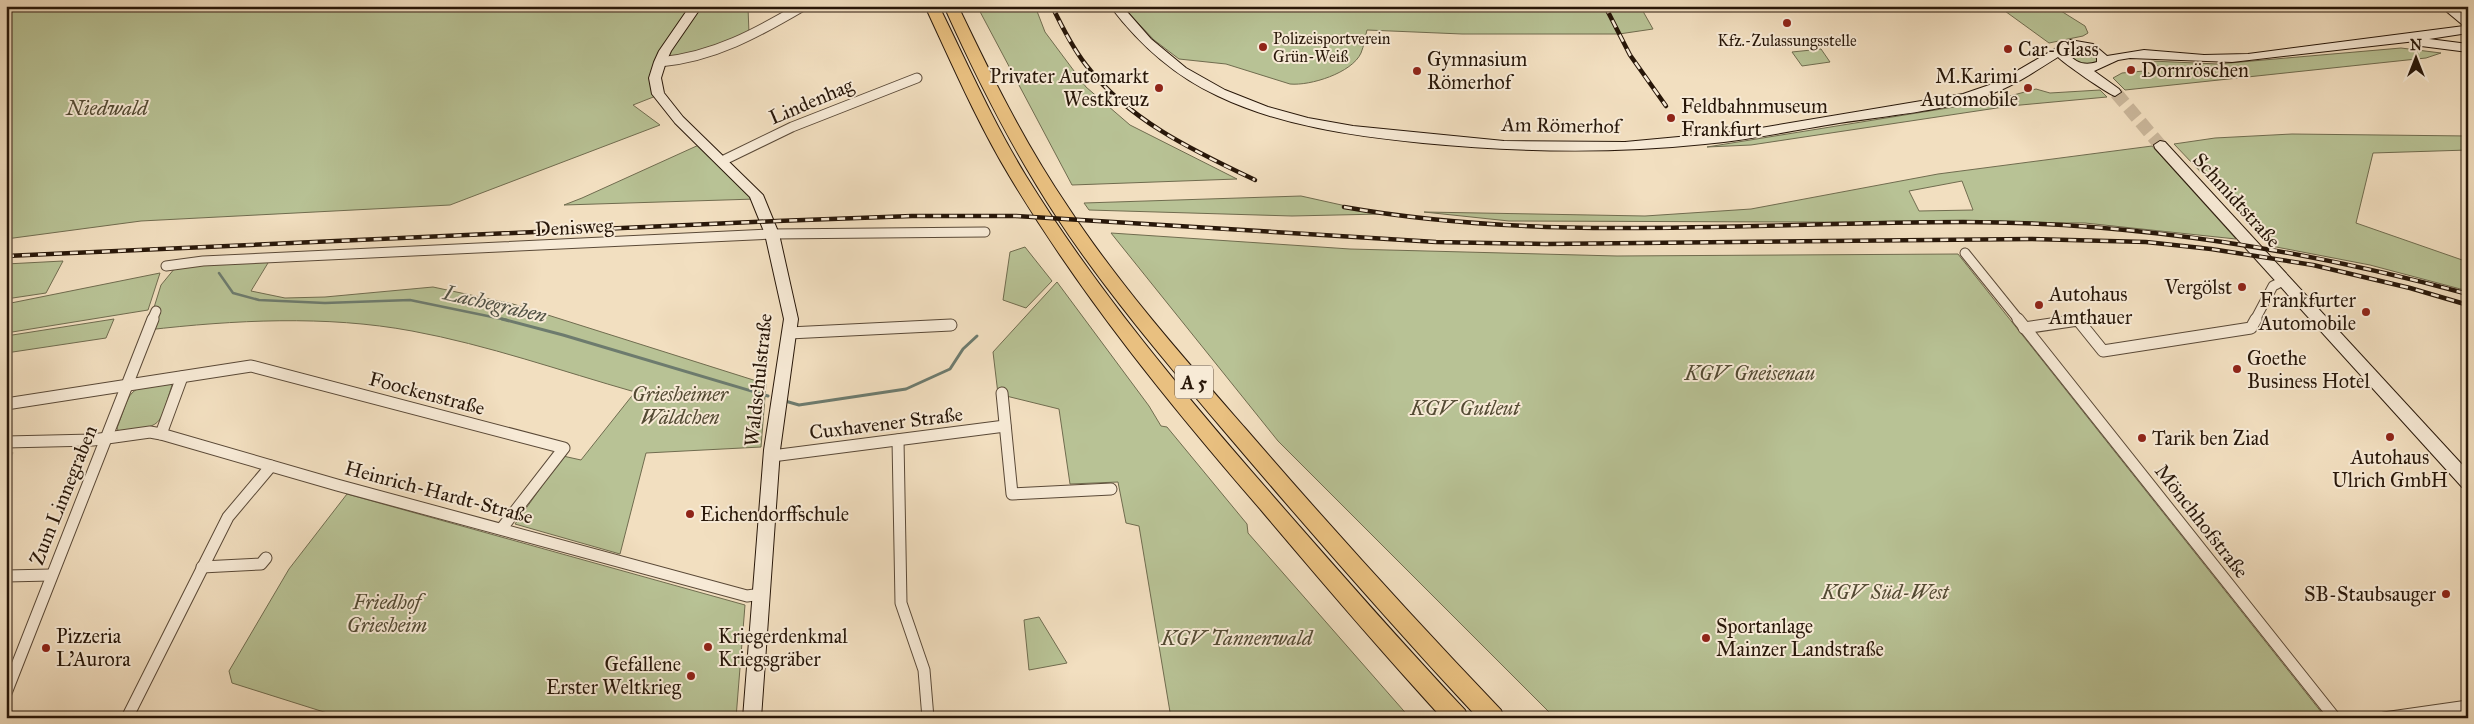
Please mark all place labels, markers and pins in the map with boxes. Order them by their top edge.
marker: Kfz.-Zulassungsstelle [1781,17,1793,29]
place label: Polizeisportverein Grün-Weiß [1273,29,1391,66]
place label: Kfz.-Zulassungsstelle [1717,31,1857,51]
place label: Car-Glass [2018,37,2099,61]
marker: Polizeisportverein Grün-Weiß [1257,41,1269,53]
marker: Car-Glass [2002,43,2014,55]
place label: Gymnasium Römerhof [1427,47,1527,94]
place label: Dornröschen [2141,58,2249,82]
place label: Privater Automarkt Westkreuz [990,64,1149,111]
place label: M.Karimi Automobile [1920,64,2018,111]
marker: Dornröschen [2125,64,2137,76]
marker: Gymnasium Römerhof [1411,65,1423,77]
marker: Privater Automarkt Westkreuz [1153,82,1165,94]
marker: M.Karimi Automobile [2022,82,2034,94]
place label: Feldbahnmuseum Frankfurt [1681,94,1828,141]
marker: Feldbahnmuseum Frankfurt [1665,112,1677,124]
place label: Vergölst [2163,275,2232,300]
marker: Vergölst [2236,281,2248,293]
place label: Autohaus Amthauer [2048,282,2133,329]
place label: Frankfurter Automobile [2258,288,2356,335]
marker: Autohaus Amthauer [2033,299,2045,311]
marker: Frankfurter Automobile [2360,306,2372,318]
place label: Goethe Business Hotel [2247,346,2370,393]
marker: Goethe Business Hotel [2231,363,2243,375]
place label: Tarik ben Ziad [2152,426,2269,450]
marker: Autohaus Ulrich GmbH [2384,431,2396,443]
marker: Tarik ben Ziad [2136,432,2148,444]
place label: Autohaus Ulrich GmbH [2332,445,2448,492]
place label: Eichendorffschule [700,502,849,526]
marker: Eichendorffschule [684,508,696,520]
place label: SB-Staubsauger [2304,582,2436,607]
marker: SB-Staubsauger [2440,588,2452,600]
place label: Sportanlage Mainzer Landstraße [1716,614,1884,661]
place label: Pizzeria L'Aurora [56,624,131,671]
place label: Kriegerdenkmal Kriegsgräber [718,624,848,672]
marker: Sportanlage Mainzer Landstraße [1700,632,1712,644]
marker: Kriegerdenkmal Kriegsgräber [702,641,714,653]
marker: Pizzeria L'Aurora [40,642,52,654]
place label: Gefallene Erster Weltkrieg [546,652,682,700]
marker: Gefallene Erster Weltkrieg [685,670,697,682]

